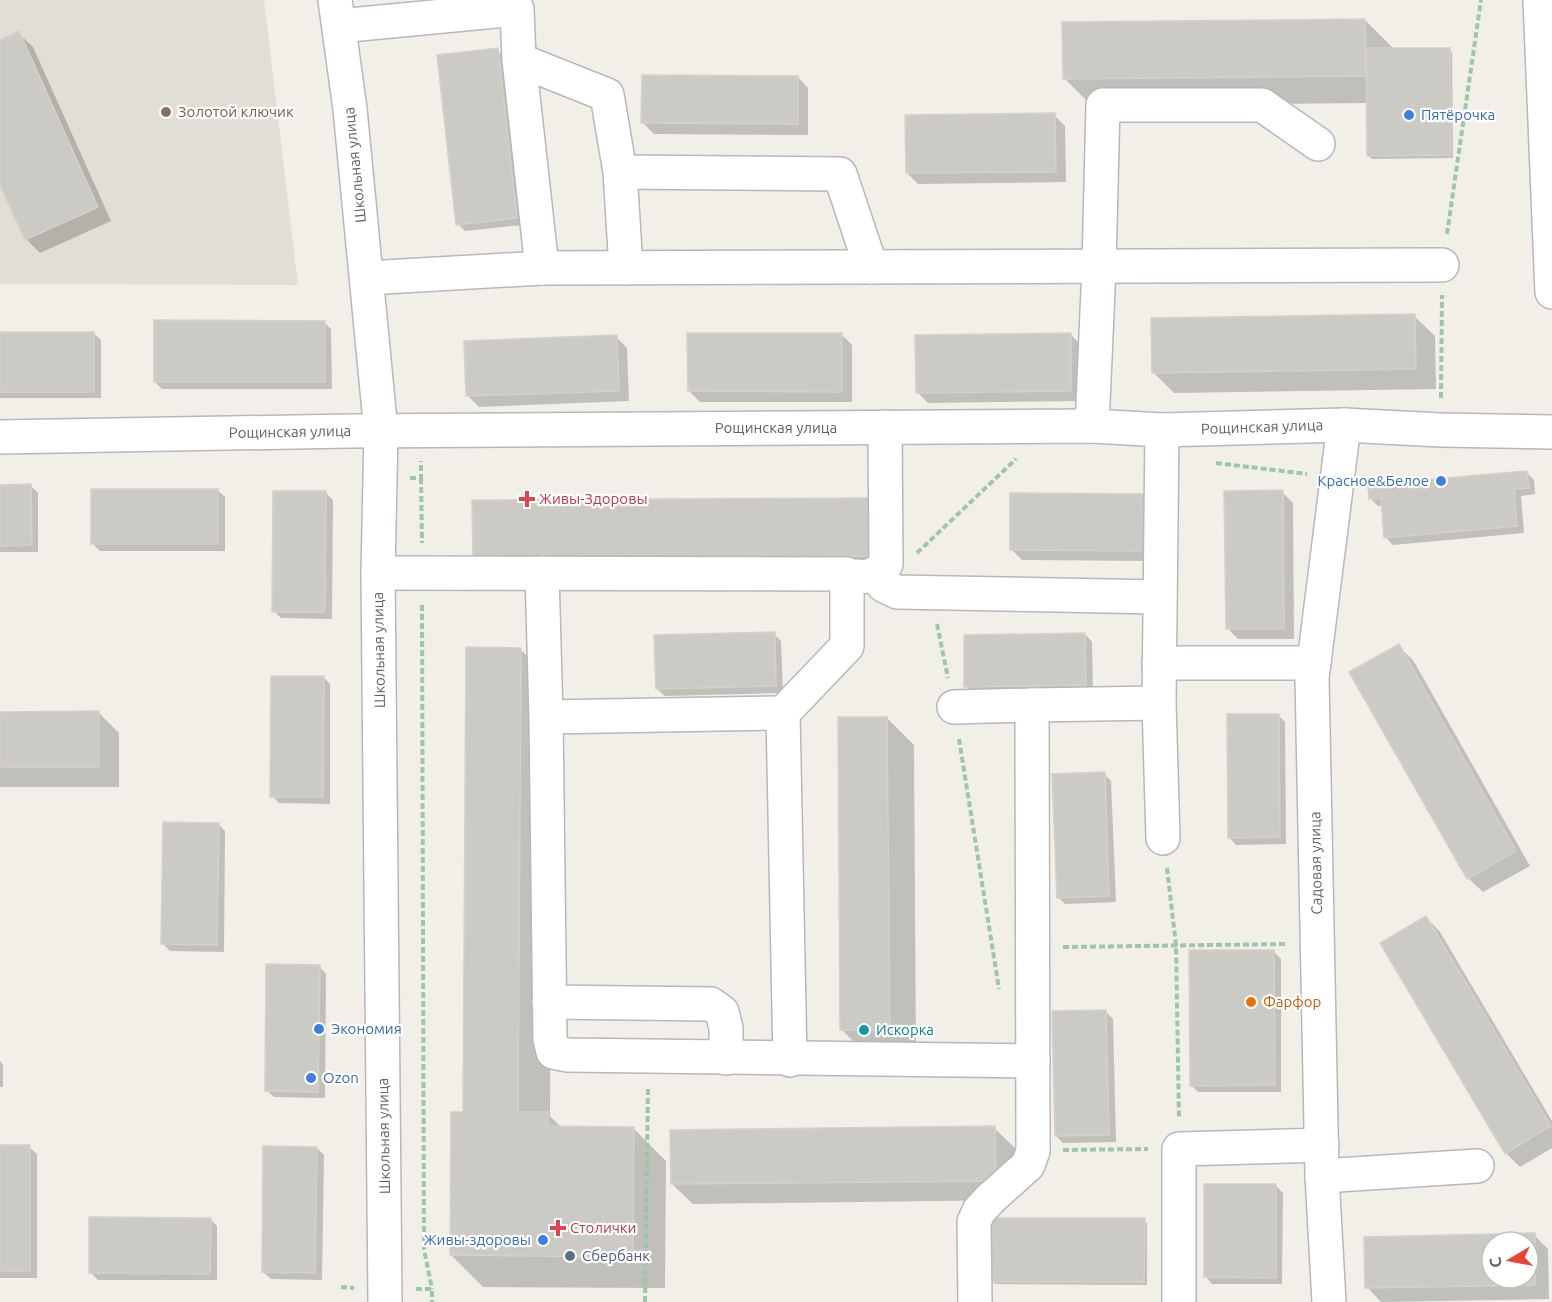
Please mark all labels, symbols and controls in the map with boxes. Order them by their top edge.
place label: Золотой ключик [178,103,294,120]
marker: Золотой ключик [159,105,173,119]
street label: Школьная улица [340,106,369,224]
place label: Пятёрочка [1421,106,1495,123]
marker: Пятёрочка [1402,108,1416,122]
street label: Рощинская улица [1200,416,1323,437]
street label: Рощинская улица [715,419,837,436]
street label: Рощинская улица [229,422,351,441]
place label: Красное&Белое [1317,472,1429,489]
marker: Красное&Белое [1434,474,1448,488]
place label: Живы-Здоровы [539,490,648,507]
marker: Живы-Здоровы [520,492,534,506]
street label: Школьная улица [369,592,388,708]
street label: Садовая улица [1306,811,1325,915]
place label: Фарфор [1263,993,1321,1010]
marker: Фарфор [1244,995,1258,1009]
place label: Экономия [331,1020,402,1037]
place label: Искорка [876,1021,934,1038]
marker: Экономия [312,1022,326,1036]
marker: Искорка [857,1023,871,1037]
place label: Ozon [323,1069,359,1086]
marker: Ozon [304,1071,318,1085]
street label: Школьная улица [374,1078,393,1194]
place label: Столички [570,1219,636,1236]
marker: Столички [551,1221,565,1235]
north arrow [1480,1230,1540,1290]
place label: Живы-здоровы [424,1231,531,1248]
marker: Живы-здоровы [536,1233,550,1247]
place label: Сбербанк [582,1247,650,1264]
marker: Сбербанк [563,1249,577,1263]
text: С [1485,1256,1505,1269]

